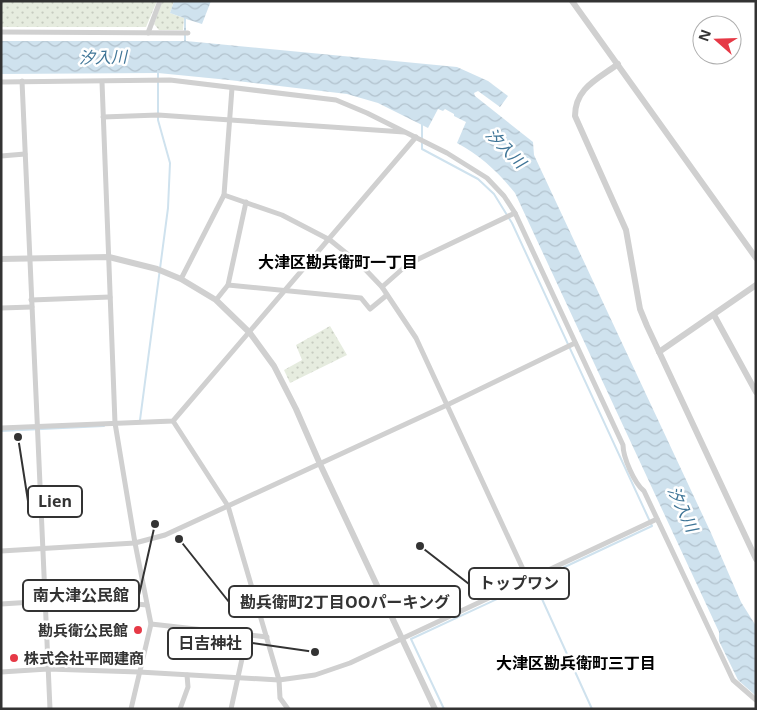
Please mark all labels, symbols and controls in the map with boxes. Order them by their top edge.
north arrow [692,15,742,65]
text: N [693,27,715,44]
water label: 汐入川 [79,46,129,68]
water label: 汐入川 [481,123,532,174]
district label: 大津区勘兵衛町一丁目 [258,251,418,273]
water label: 汐入川 [663,483,704,537]
callout: Lien [28,486,82,517]
text: Lien [38,490,72,512]
callout: トップワン [469,568,569,599]
text: トップワン [479,572,559,594]
callout: 南大津公民館 [23,580,139,611]
text: 南大津公民館 [33,584,129,606]
callout: 勘兵衛町2丁目OOパーキング [229,586,460,617]
text: 勘兵衛町2丁目OOパーキング [240,591,450,613]
place label: 勘兵衛公民館 [38,620,128,640]
marker: 勘兵衛公民館 [132,624,144,636]
callout: 日吉神社 [168,628,252,659]
text: 日吉神社 [178,632,242,654]
place label: 株式会社平岡建商 [24,648,144,668]
marker: 株式会社平岡建商 [8,652,20,664]
district label: 大津区勘兵衛町三丁目 [496,652,656,674]

